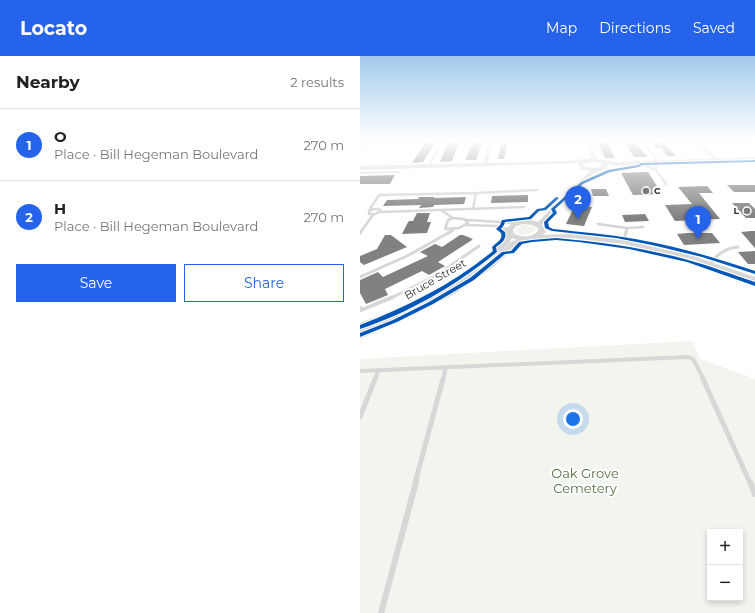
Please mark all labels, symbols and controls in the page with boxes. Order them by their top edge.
text: Locato [20,17,87,40]
text: Map [546,19,577,37]
text: Directions [599,19,671,37]
text: Saved [693,19,735,37]
text: Nearby [16,72,80,92]
text: 2 results [290,74,344,90]
text: O [54,127,67,146]
text: 1 [26,137,32,153]
text: 270 m [303,137,344,153]
text: Place · Bill Hegeman Boulevard [54,146,258,162]
place label: C [654,185,661,196]
pin: 2 [565,186,591,219]
marker: C [641,186,651,196]
text: H [54,199,66,218]
place label: L [734,205,740,216]
pin: 1 [685,206,711,239]
marker: L [742,206,752,216]
text: 2 [25,209,33,225]
text: 270 m [303,209,344,225]
text: Place · Bill Hegeman Boulevard [54,218,258,234]
street label: Bruce Street [402,255,469,302]
button: Save [16,264,176,302]
button: Share [184,264,344,302]
your location [563,409,583,429]
park label: Oak Grove Cemetery [551,465,619,496]
map controls [707,529,743,601]
button: + [707,529,743,565]
button: − [707,565,743,601]

